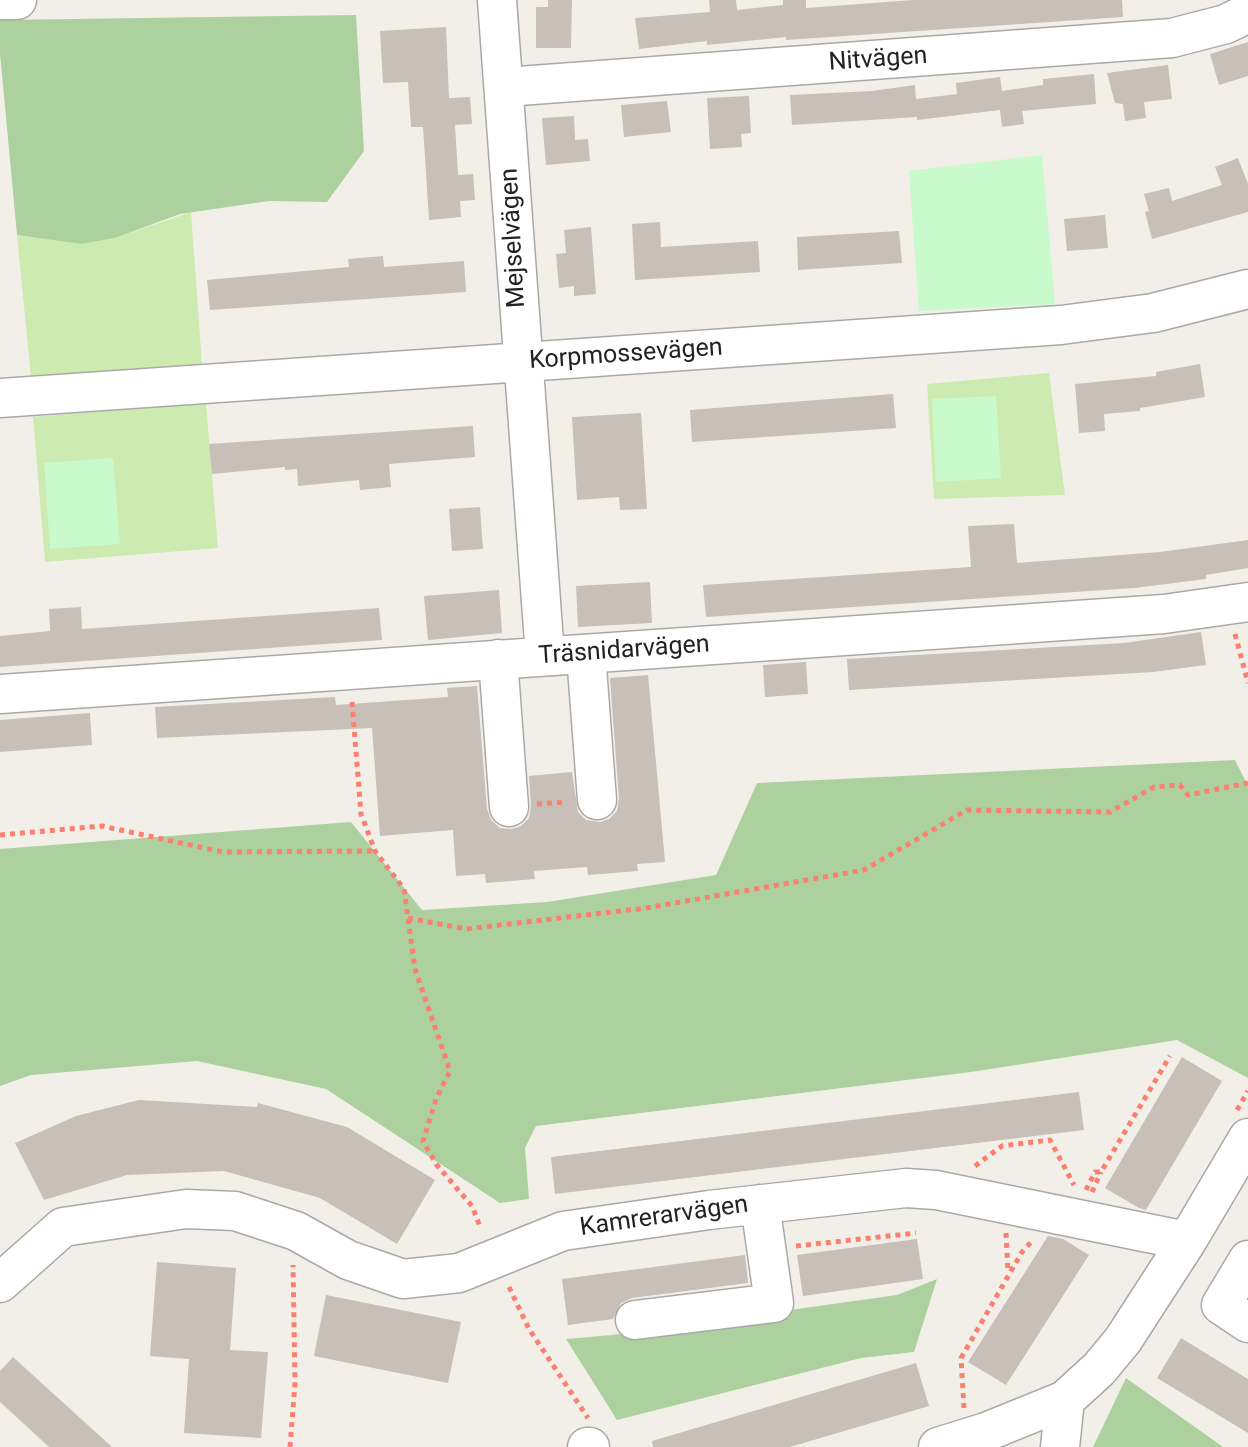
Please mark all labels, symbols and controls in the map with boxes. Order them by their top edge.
street label: Nitvägen [828,42,928,78]
street label: Mejselvägen [495,167,533,309]
street label: Korpmossevägen [528,333,724,377]
street label: Träsnidarvägen [537,630,711,672]
street label: Kamrerarvägen [578,1190,750,1244]

